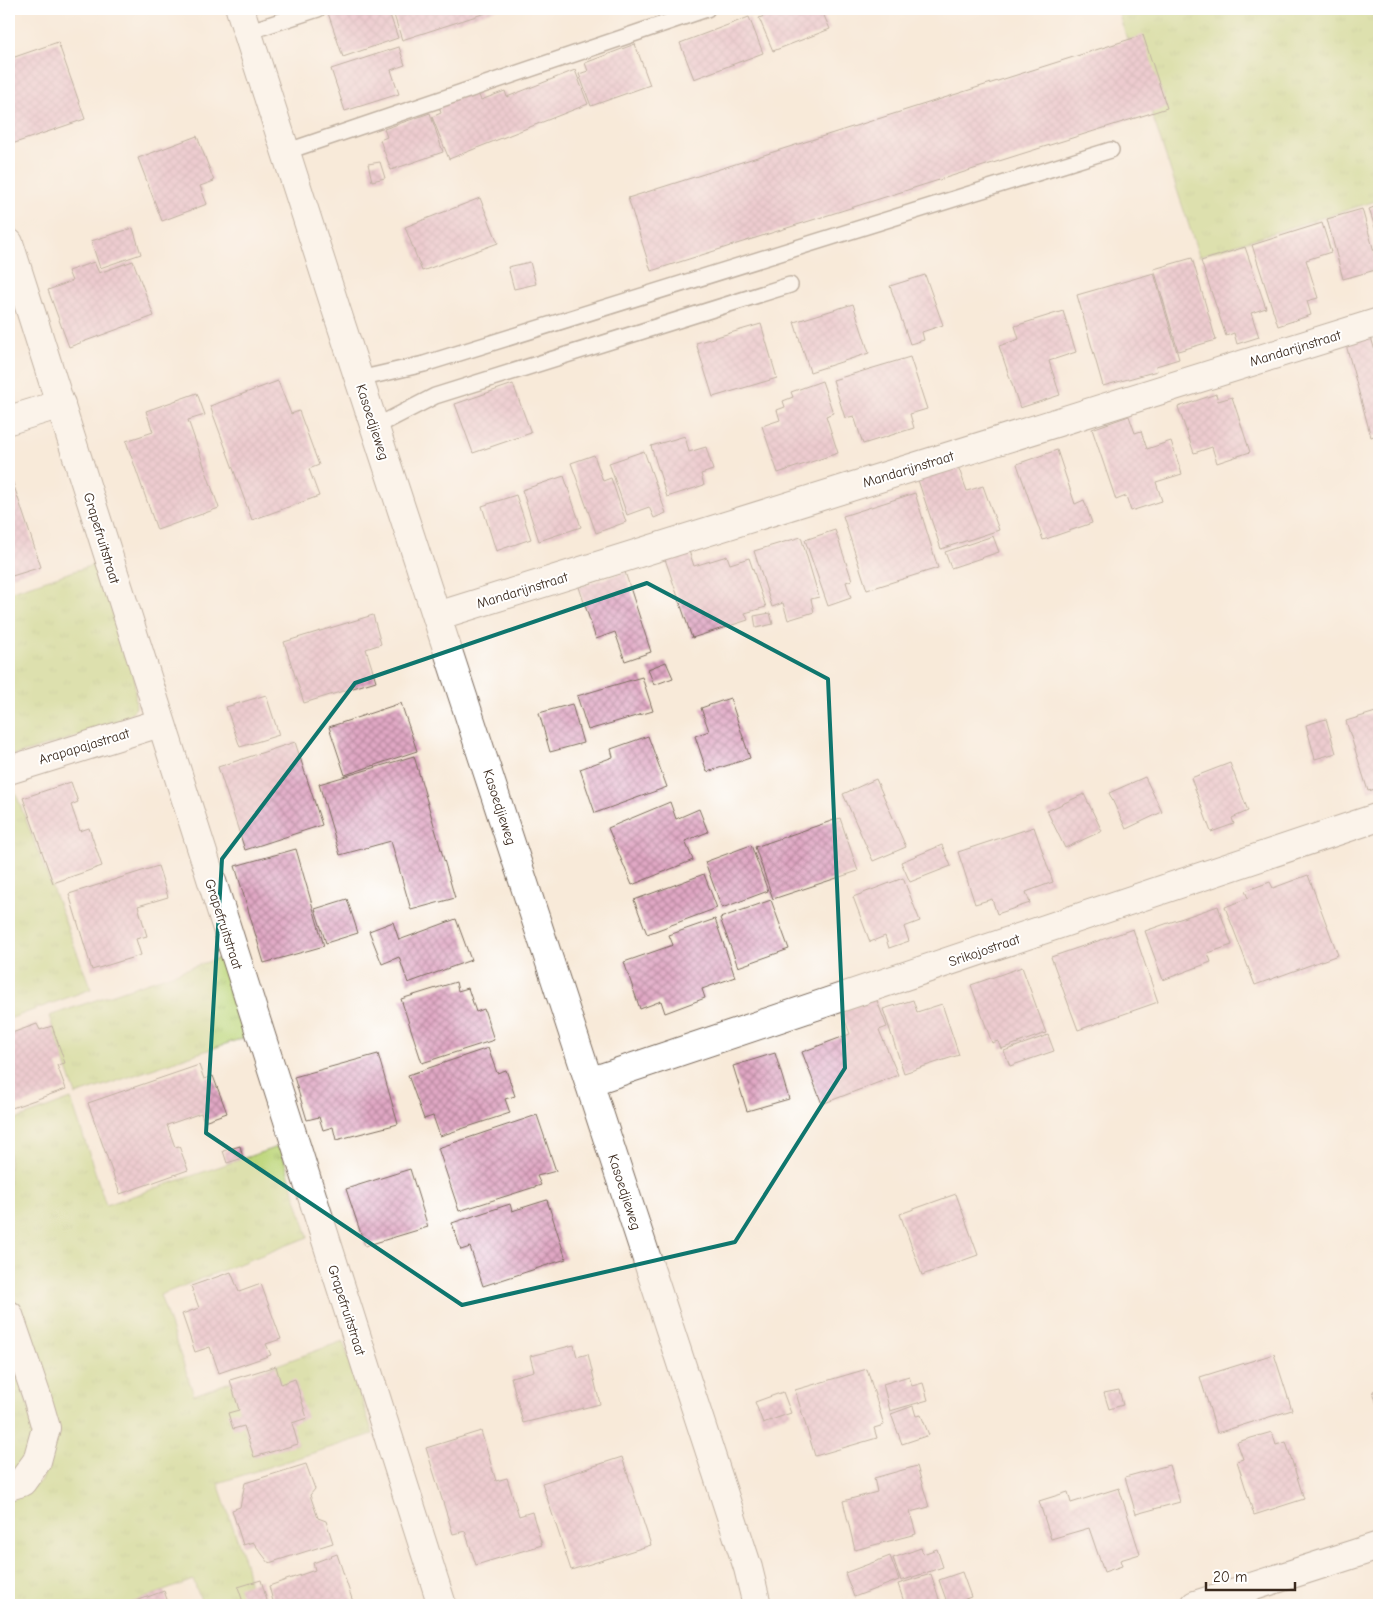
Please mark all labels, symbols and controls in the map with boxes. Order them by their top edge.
street label: Mandarijnstraat [1247,326,1344,370]
street label: Kasoedjieweg [352,382,393,462]
street label: Mandarijnstraat [860,447,957,491]
street label: Grapefruitstraat [80,491,124,587]
street label: Mandarijnstraat [474,568,571,612]
street label: Arapapajastraat [37,724,133,768]
street label: Kasoedjieweg [479,767,520,847]
street label: Grapefruitstraat [201,877,246,973]
street label: Srikojostraat [946,930,1023,971]
street label: Kasoedjieweg [604,1152,645,1232]
street label: Grapefruitstraat [324,1263,369,1359]
scale bar [1206,1559,1294,1591]
text: 20 m [1213,1568,1247,1586]

